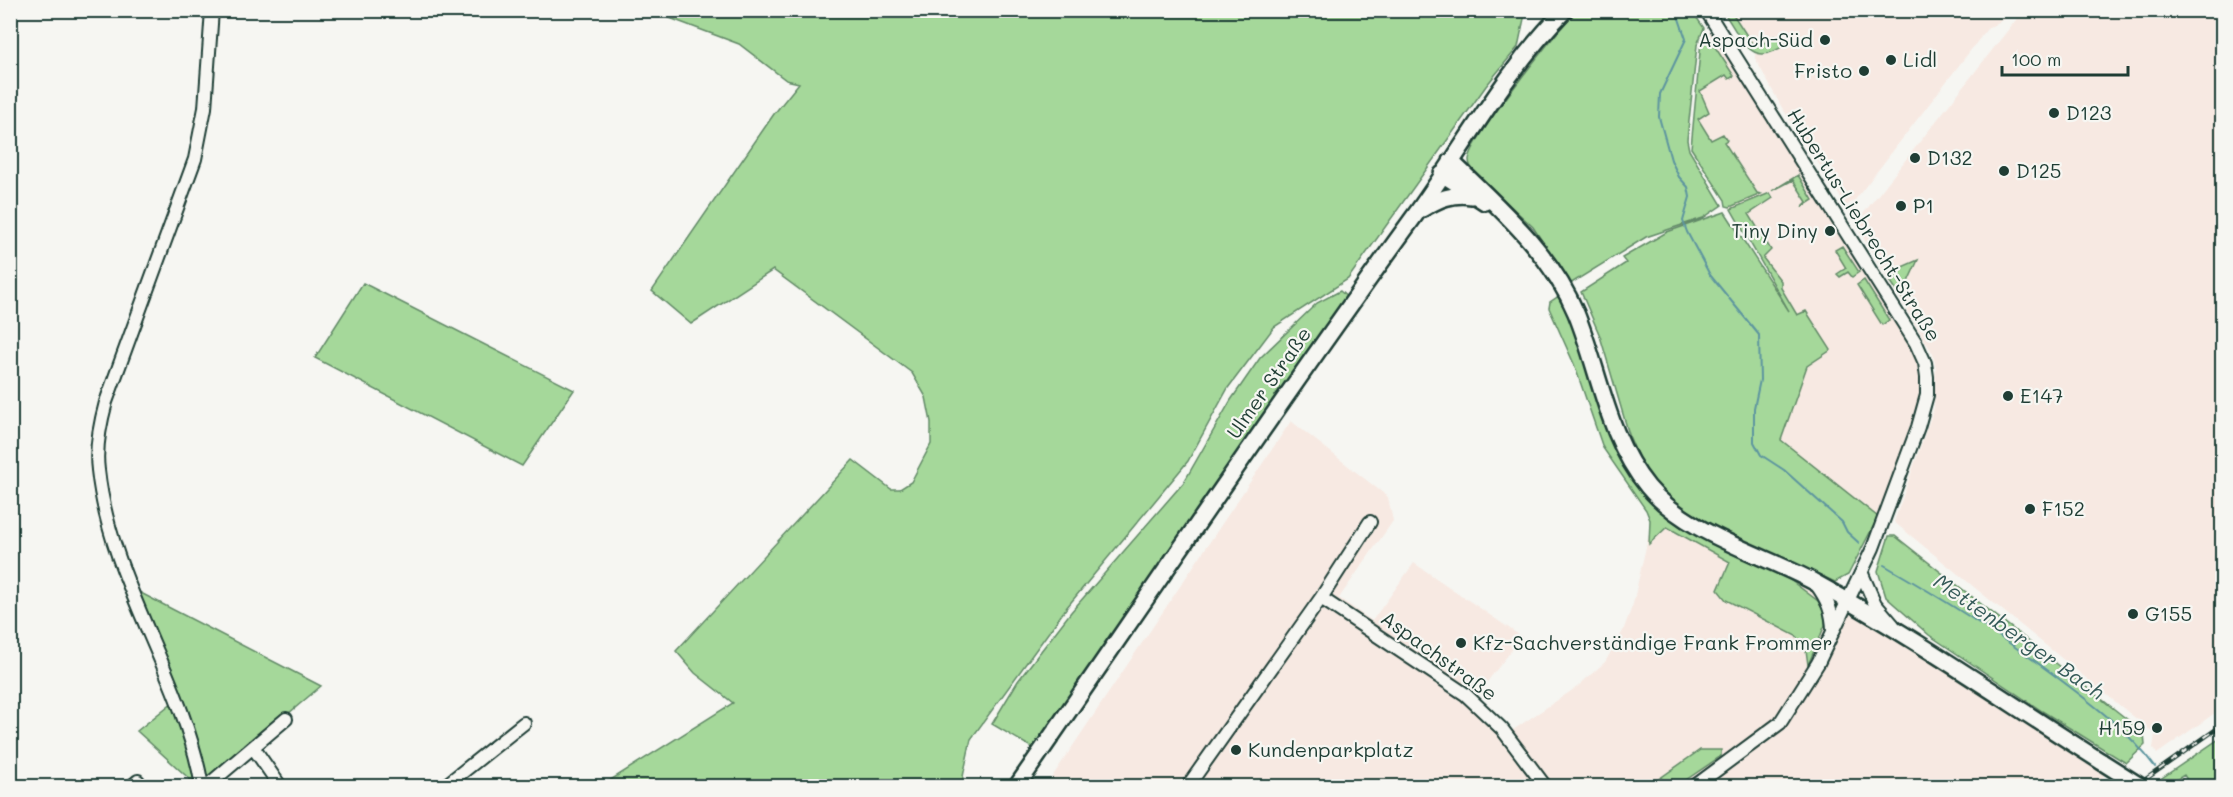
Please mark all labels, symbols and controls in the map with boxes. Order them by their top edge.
place label: Aspach-Süd [1698,26,1813,52]
marker: Aspach-Süd [1818,33,1832,47]
scale bar [2002,39,2128,77]
place label: Lidl [1903,46,1937,72]
text: 100 m [2011,47,2061,71]
marker: Lidl [1884,53,1898,67]
place label: Fristo [1794,57,1852,83]
marker: Fristo [1857,64,1871,78]
place label: D123 [2066,99,2112,125]
street label: Hubertus-Liebrecht-Straße [1782,103,1948,346]
marker: D123 [2047,106,2061,120]
place label: D132 [1927,144,1973,170]
marker: D132 [1908,151,1922,165]
place label: D125 [2016,157,2061,183]
marker: D125 [1997,164,2011,178]
place label: P1 [1913,192,1934,218]
marker: P1 [1894,199,1908,213]
place label: Tiny Diny [1731,217,1818,243]
marker: Tiny Diny [1823,224,1837,238]
street label: Ulmer Straße [1220,321,1316,443]
place label: E147 [2020,382,2063,408]
marker: E147 [2001,389,2015,403]
place label: F152 [2042,495,2085,521]
marker: F152 [2023,502,2037,516]
water label: Mettenberger Bach [1929,567,2111,705]
place label: G155 [2145,600,2192,626]
street label: Aspachstraße [1376,604,1503,706]
marker: G155 [2126,607,2140,621]
place label: Kfz-Sachverständige Frank Frommer [1473,629,1833,655]
marker: Kfz-Sachverständige Frank Frommer [1454,636,1468,650]
place label: H159 [2098,714,2145,740]
marker: H159 [2150,721,2164,735]
place label: Kundenparkplatz [1248,736,1414,762]
marker: Kundenparkplatz [1229,743,1243,757]

